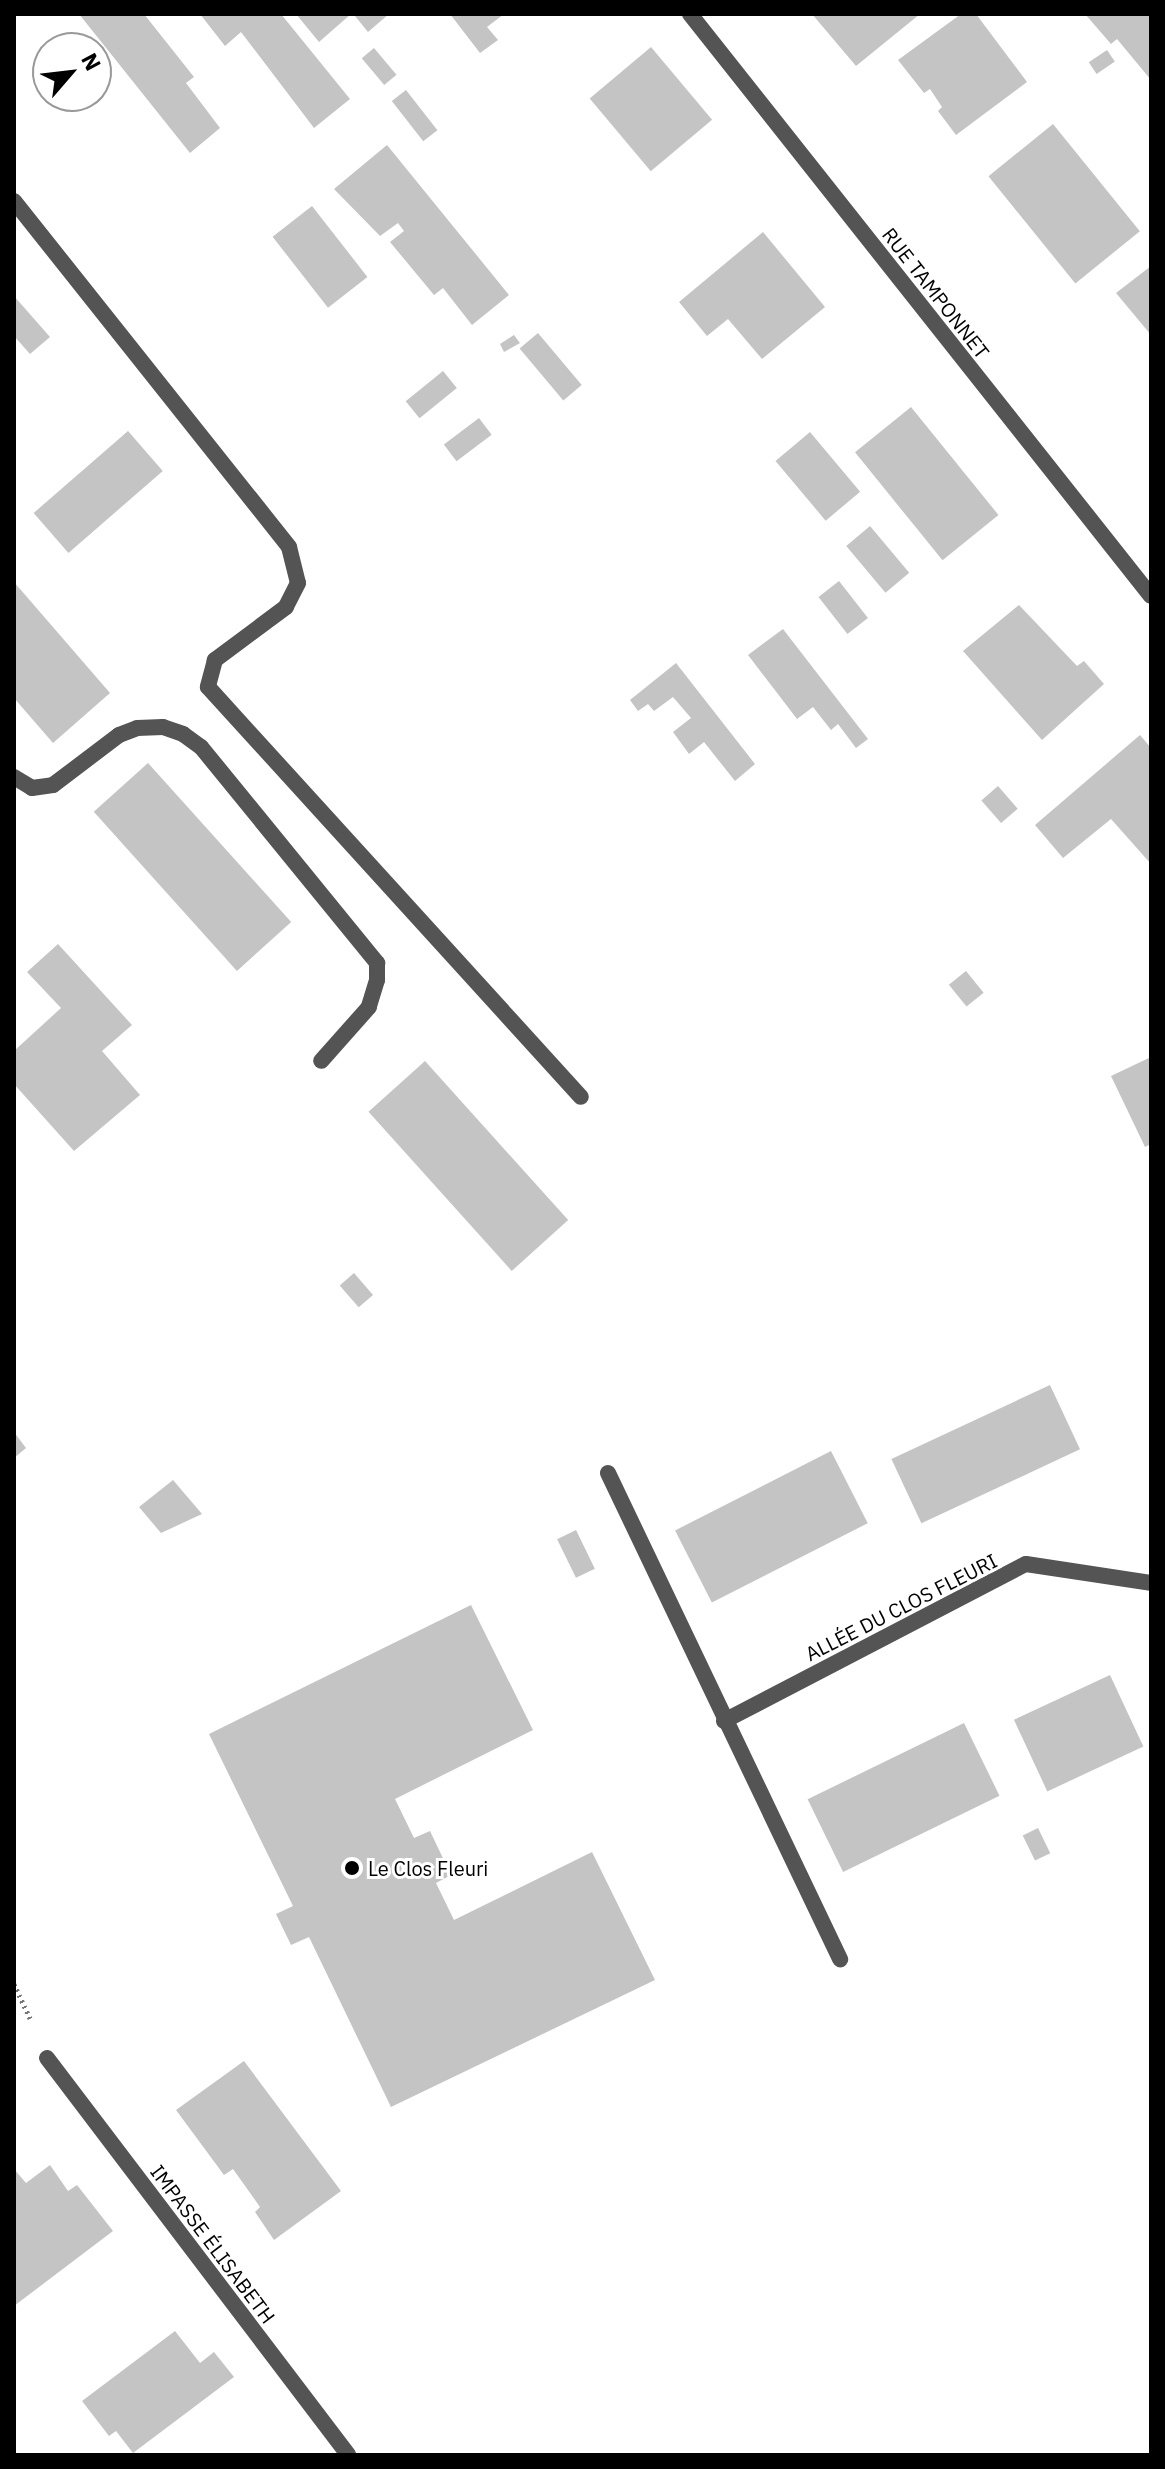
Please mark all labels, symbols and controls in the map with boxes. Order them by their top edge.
north arrow [32,32,112,112]
text: N [75,48,108,75]
street label: RUE TAMPONNET [877,223,995,363]
street label: ALLÉE DU CLOS FLEURI [801,1548,1001,1666]
place label: Le Clos Fleuri [368,1856,488,1880]
marker: Le Clos Fleuri [343,1859,361,1877]
street label: IMPASSE ÉLISABETH [146,2160,280,2328]

